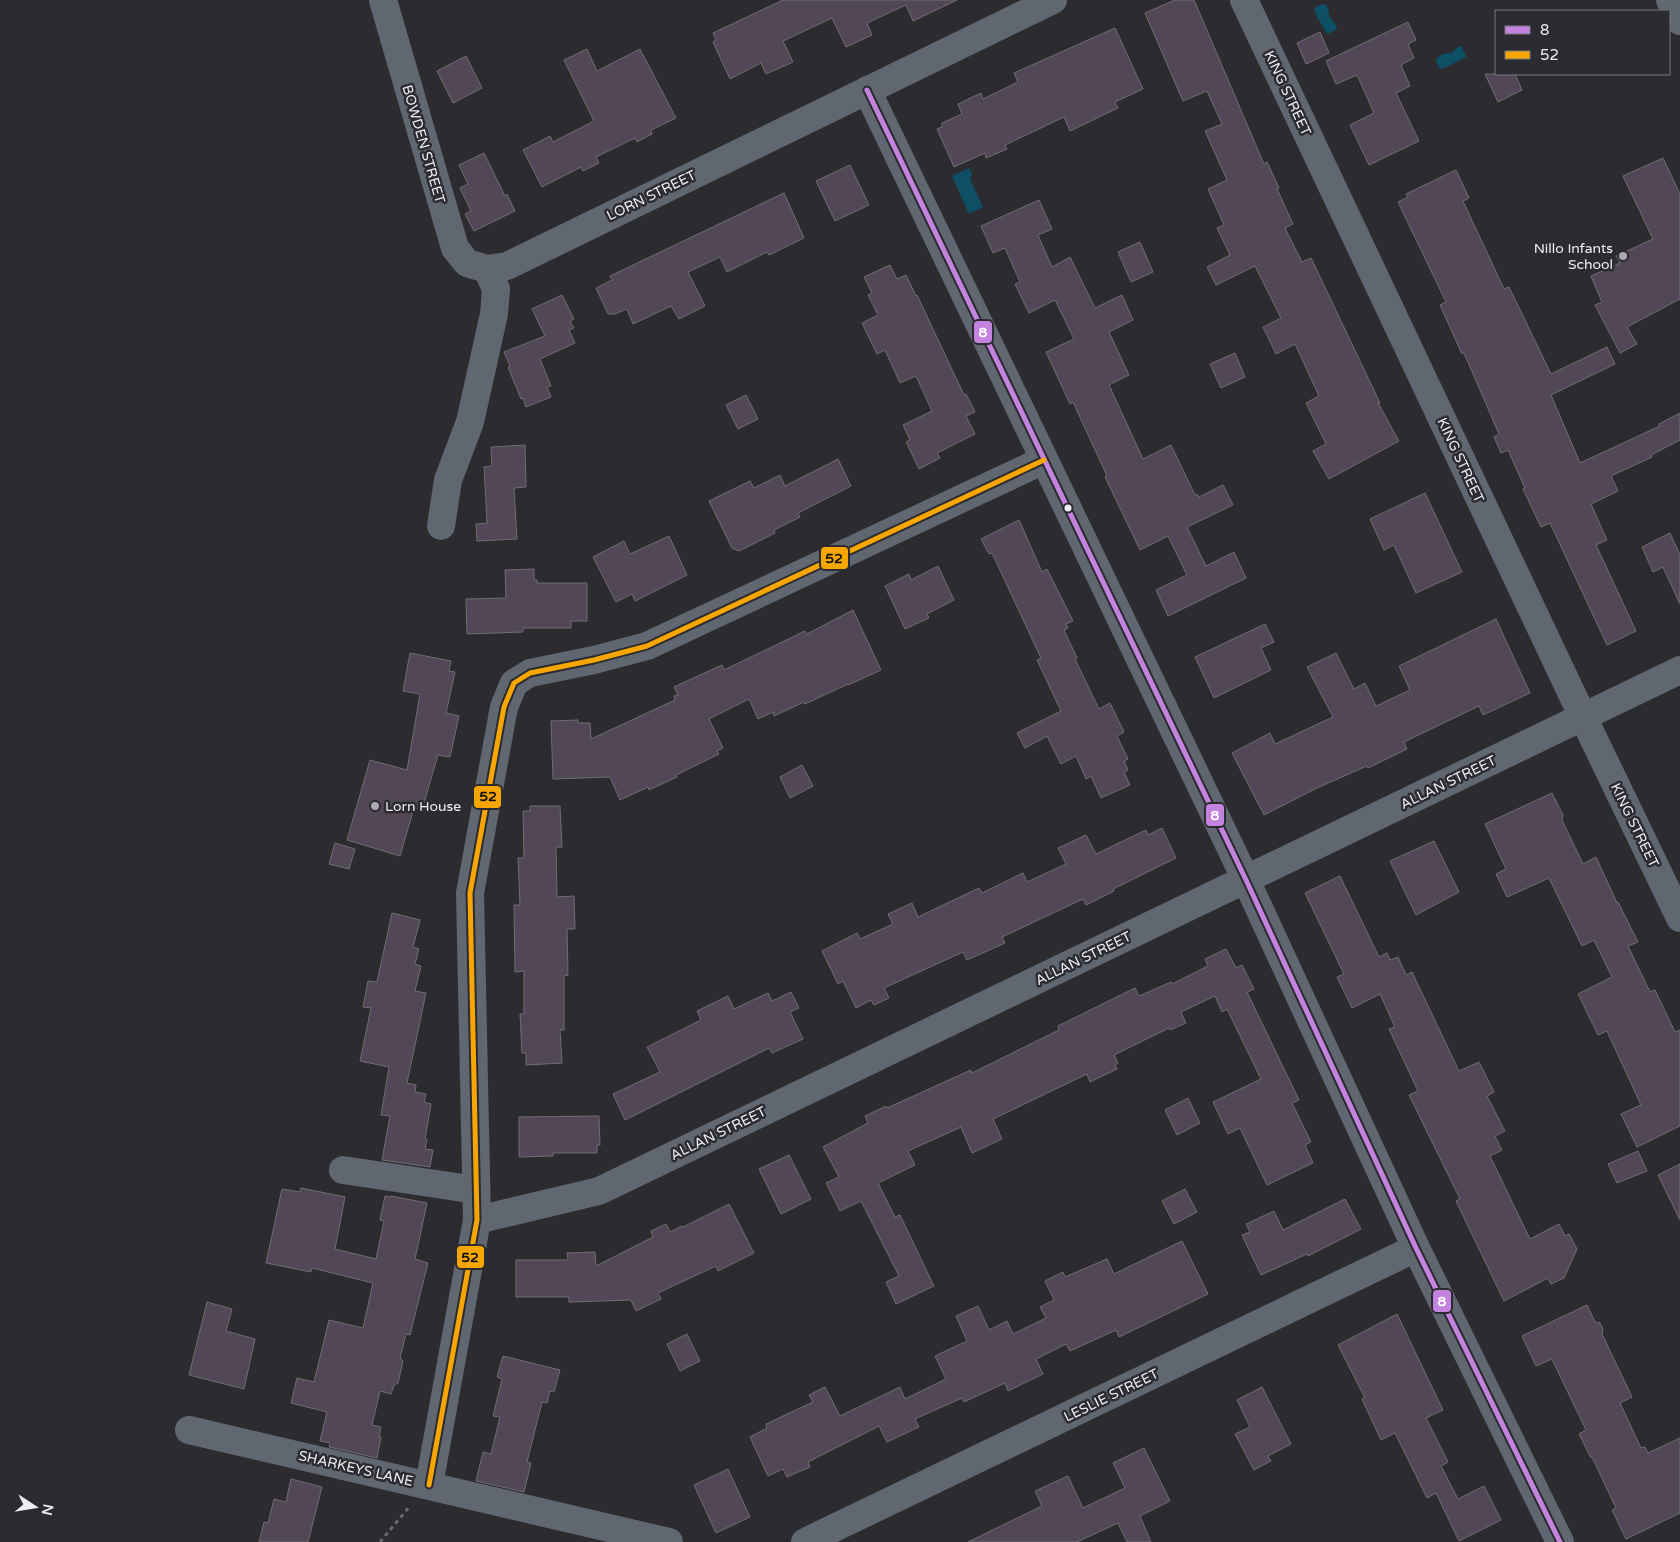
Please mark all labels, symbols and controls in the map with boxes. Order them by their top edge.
legend [1495,10,1670,75]
text: 8 [1540,21,1549,39]
text: 52 [1540,46,1559,64]
street label: KING STREET [1260,48,1315,139]
street label: BOWDEN STREET [398,83,449,206]
street label: LORN STREET [604,166,699,224]
place label: Nillo Infants School [1534,240,1613,273]
marker: Nillo Infants School [1617,250,1629,262]
line badge: 8 [973,320,993,344]
text: 8 [979,324,988,341]
street label: KING STREET [1433,415,1488,506]
unlabelled marker [1063,503,1073,513]
line badge: 52 [820,546,849,570]
text: 52 [825,550,843,567]
street label: ALLAN STREET [1397,752,1499,813]
street label: KING STREET [1607,780,1663,871]
line badge: 52 [473,785,502,809]
text: 52 [479,788,497,805]
place label: Lorn House [385,798,461,815]
marker: Lorn House [369,800,381,812]
line badge: 8 [1205,803,1225,827]
text: 8 [1211,807,1220,824]
street label: ALLAN STREET [1032,928,1134,989]
street label: ALLAN STREET [667,1103,769,1164]
line badge: 52 [456,1245,485,1269]
text: 52 [461,1249,479,1266]
line badge: 8 [1432,1289,1452,1313]
text: 8 [1438,1293,1447,1310]
street label: LESLIE STREET [1061,1365,1162,1426]
street label: SHARKEYS LANE [297,1447,415,1490]
north arrow [10,1482,60,1532]
text: N [38,1502,57,1517]

